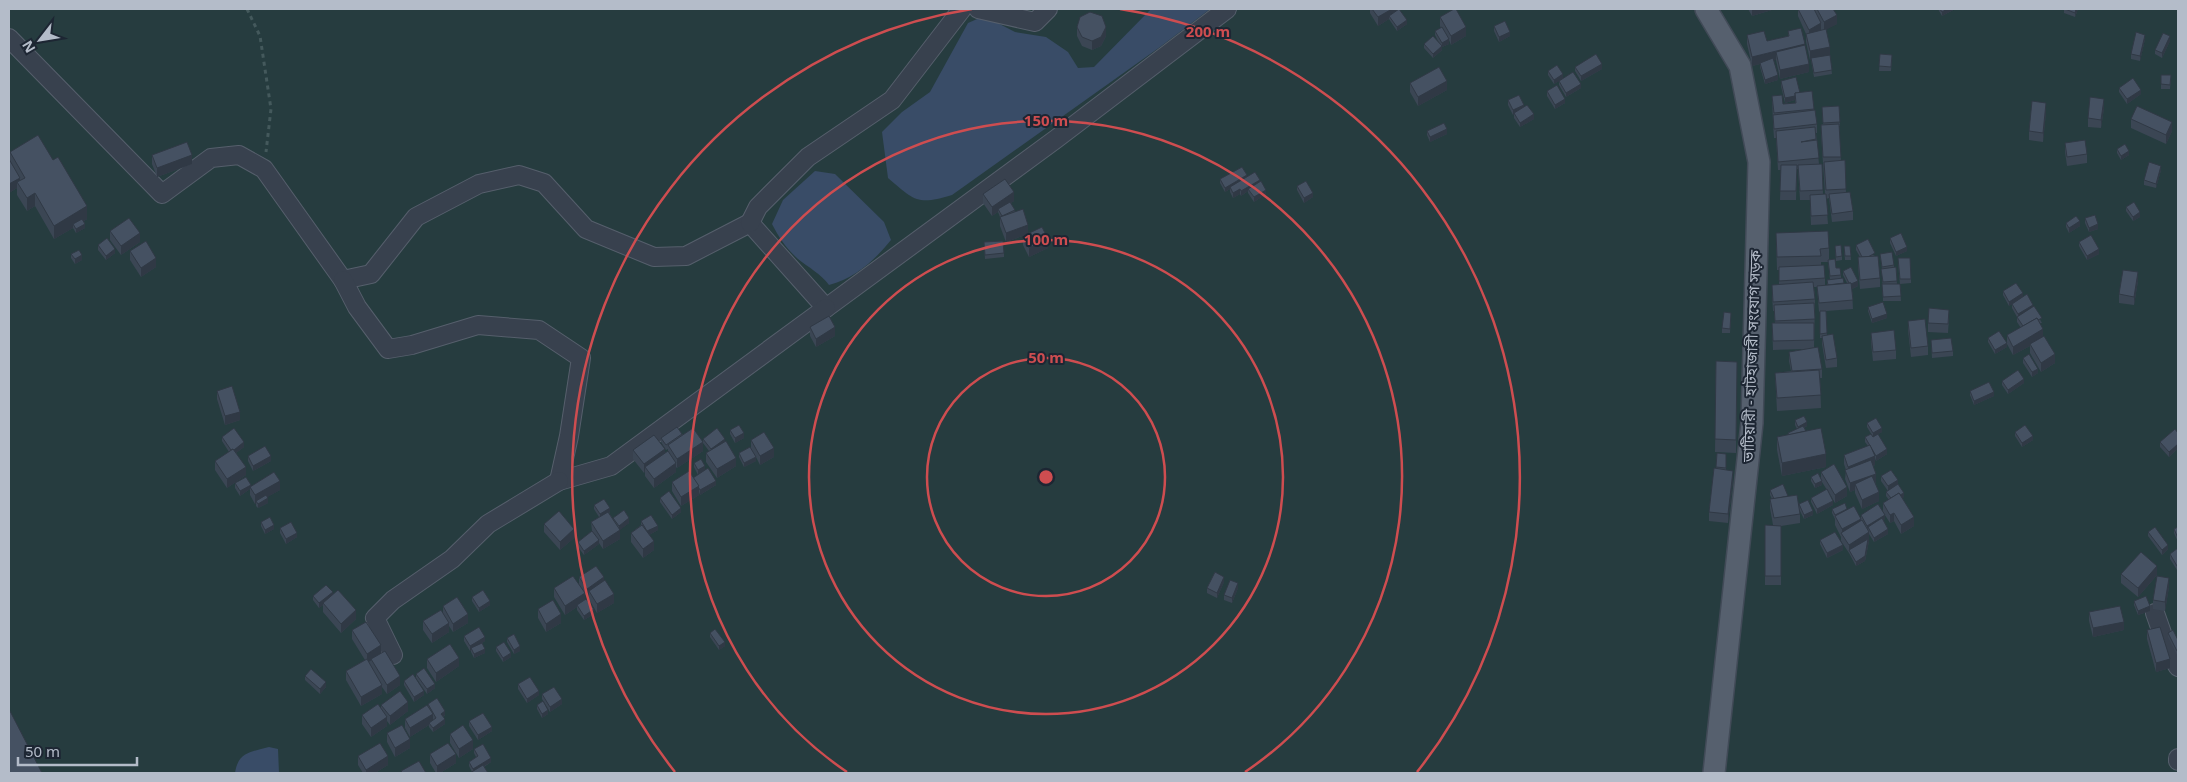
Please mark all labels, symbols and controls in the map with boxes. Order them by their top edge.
north arrow [15,15,65,65]
text: 200 m [1186,21,1230,41]
text: N [17,37,40,57]
text: 150 m [1024,110,1068,130]
text: 100 m [1024,229,1068,249]
street label: ভাটিয়ারী - হাটহাজারী সংযোগ সড়ক [1737,249,1765,463]
text: 50 m [1028,347,1064,367]
centre of rings [1037,468,1055,486]
scale bar [18,734,136,766]
text: 50 m [25,741,60,761]

